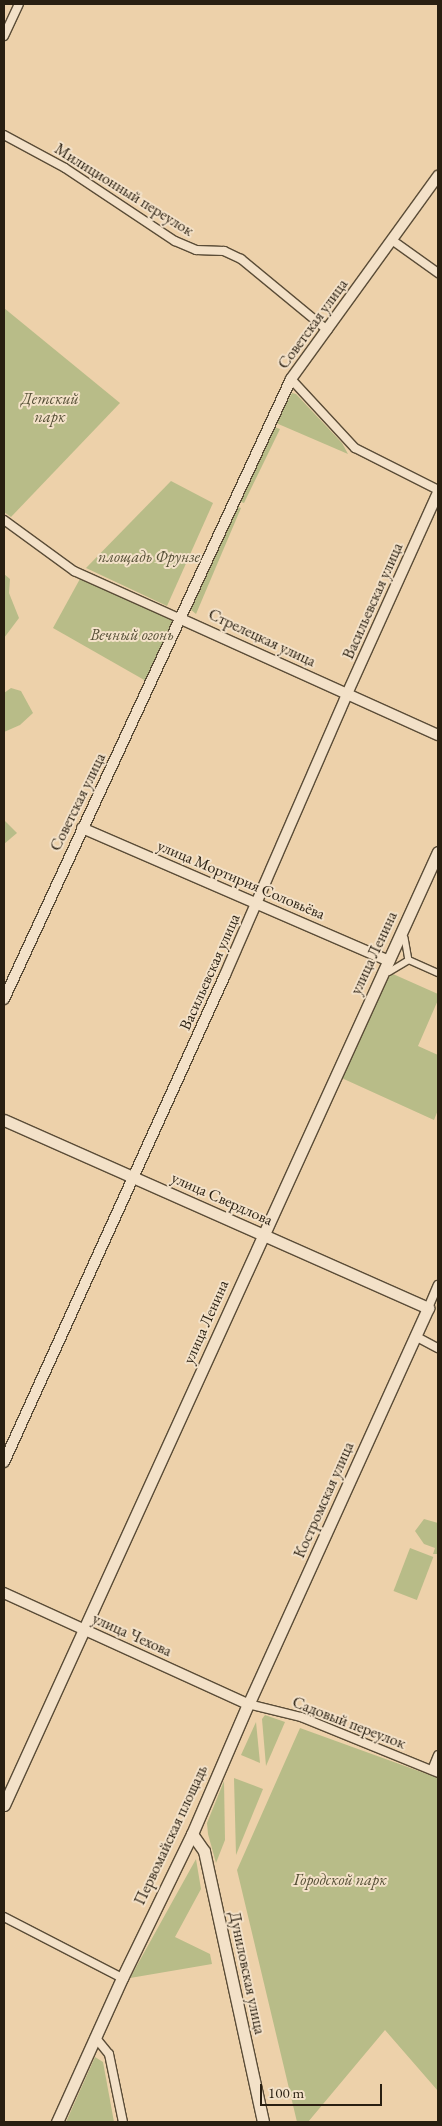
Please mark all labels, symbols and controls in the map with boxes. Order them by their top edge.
street label: Милиционный переулок [51,139,197,241]
street label: Советская улица [274,275,352,373]
park label: Детский парк [21,389,79,427]
street label: Васильевская улица [339,540,407,662]
park label: площадь Фрунзе [98,547,200,567]
street label: Стрелецкая улица [205,605,319,671]
park label: Вечный огонь [90,625,174,645]
street label: Советская улица [46,750,110,854]
street label: улица Мортирия Соловьёва [154,836,328,924]
street label: улица Ленина [346,908,402,998]
street label: Васильевская улица [176,911,244,1033]
street label: улица Свердлова [168,1168,276,1230]
street label: улица Ленина [179,1277,233,1367]
street label: Костромская улица [290,1439,358,1561]
street label: улица Чехова [89,1609,175,1661]
street label: Садовый переулок [290,1693,408,1753]
street label: Первомайская площадь [130,1762,212,1908]
park label: Городской парк [293,1870,387,1890]
street label: Дуниловская улица [225,1910,269,2036]
scale bar [262,2074,384,2106]
text: 100 m [268,2083,304,2102]

